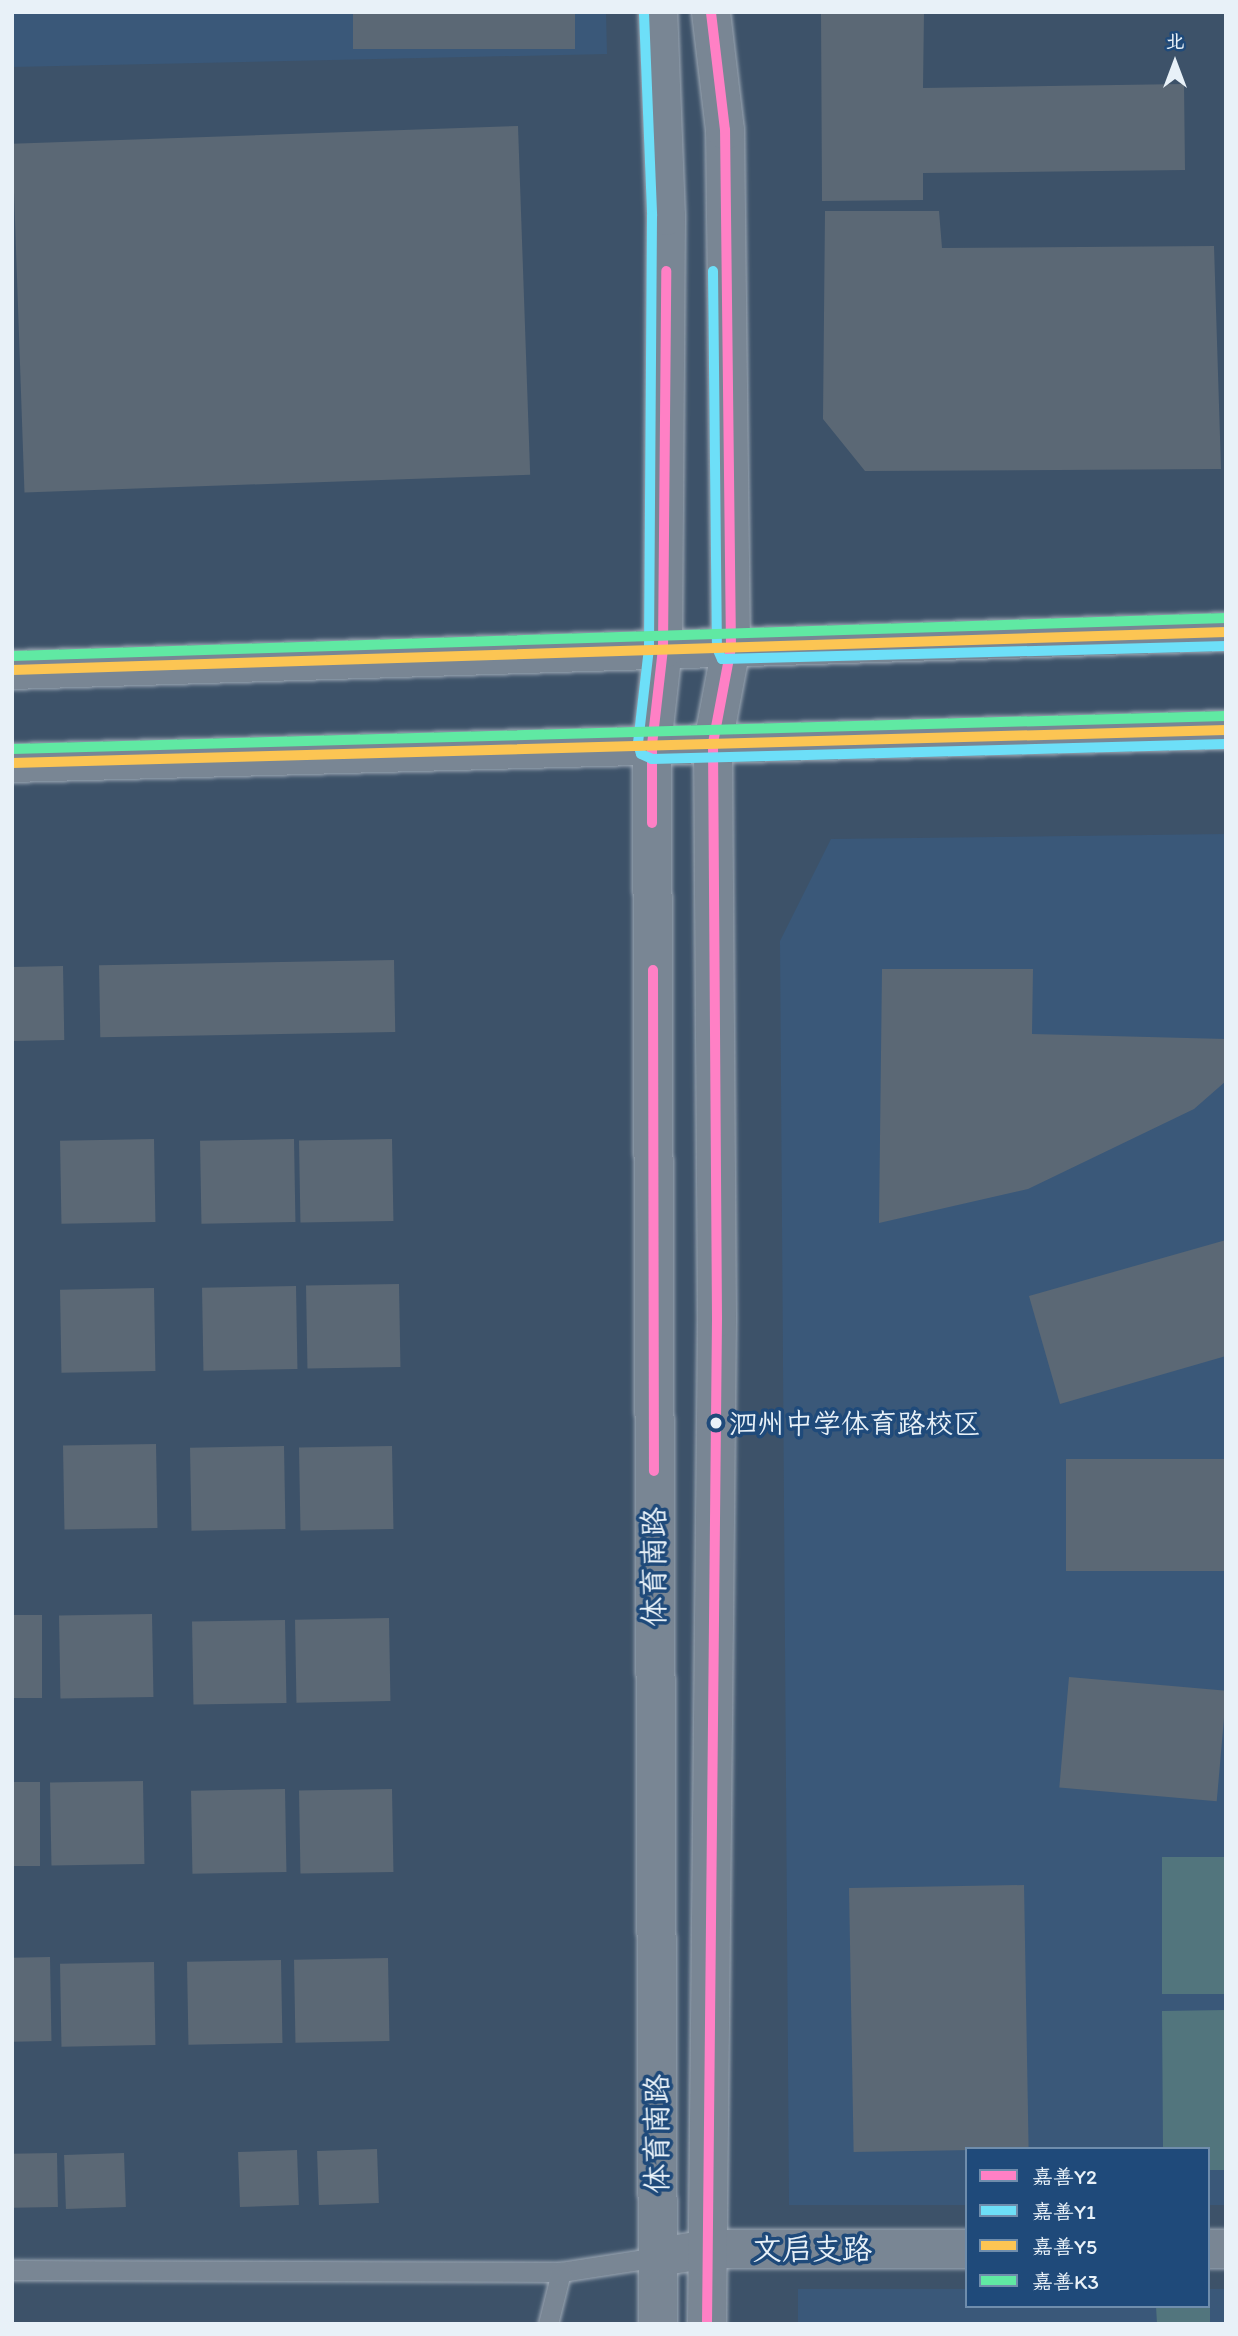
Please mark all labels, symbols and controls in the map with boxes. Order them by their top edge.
north arrow [1140,28,1210,98]
text: 北 [1165,30,1185,53]
place label: 泗州中学体育路校区 [729,1406,981,1440]
marker: 泗州中学体育路校区 [709,1416,723,1430]
street label: 体育南路 [636,1507,672,1627]
street label: 体育南路 [639,2074,675,2194]
legend [965,2147,1210,2308]
text: 嘉善Y2 [1032,2164,1097,2189]
text: 嘉善Y1 [1032,2199,1096,2224]
street label: 文启支路 [752,2231,872,2267]
text: 嘉善Y5 [1032,2234,1097,2259]
text: 嘉善K3 [1032,2269,1099,2294]

